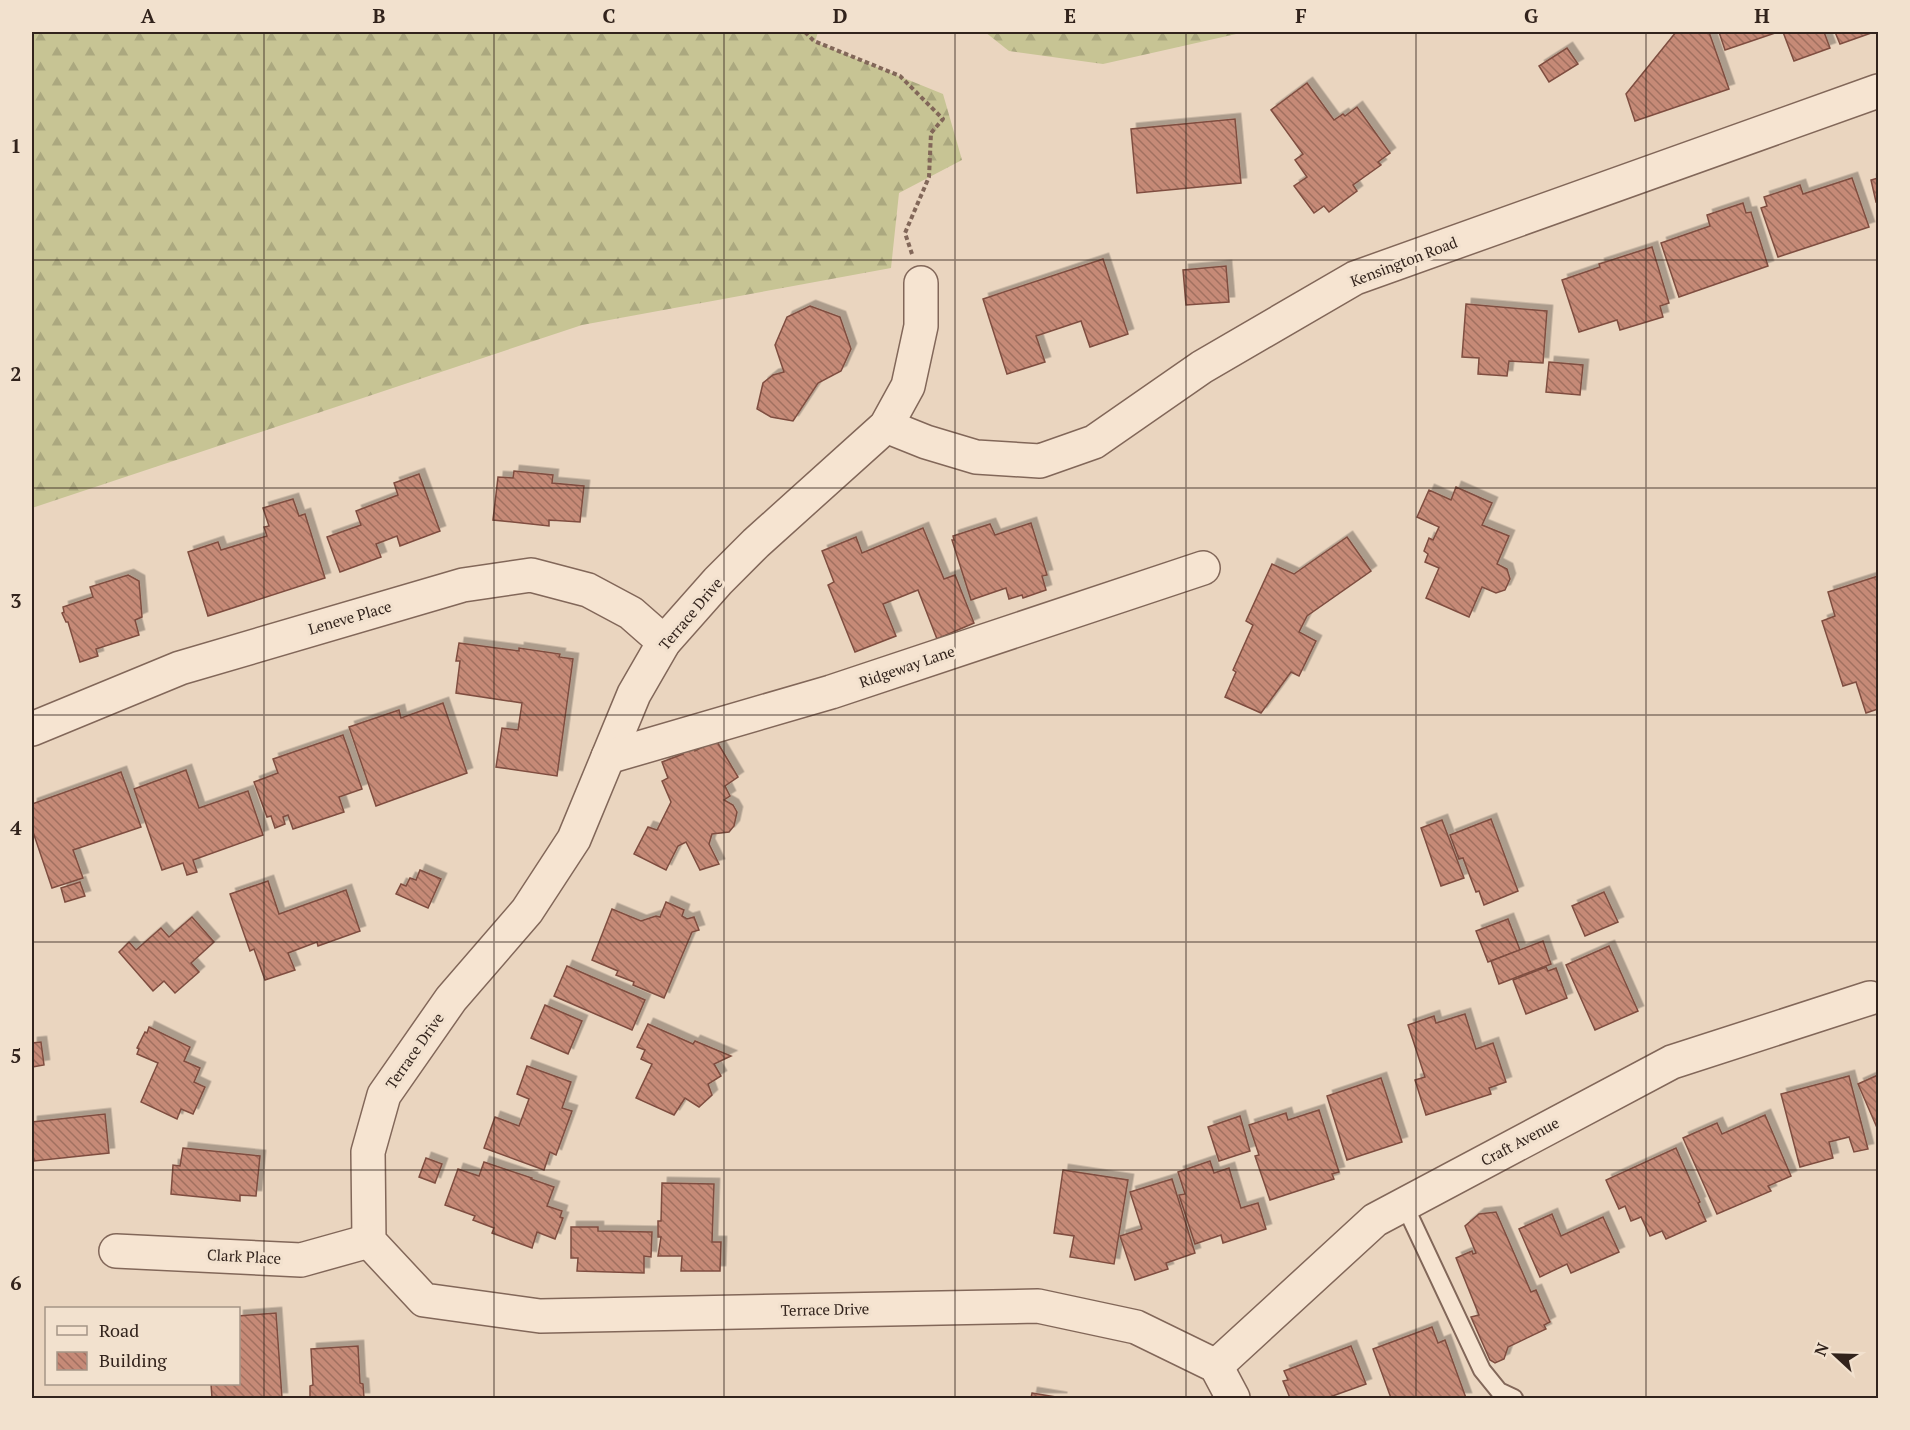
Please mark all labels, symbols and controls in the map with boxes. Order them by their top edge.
text: A [141,2,156,29]
text: B [373,2,386,29]
text: C [602,2,616,29]
text: D [833,2,847,29]
text: E [1064,2,1076,29]
text: F [1295,2,1307,29]
text: G [1524,2,1538,29]
text: H [1754,2,1770,29]
text: 1 [10,132,22,159]
street label: Kensington Road [1347,231,1460,291]
text: 2 [10,360,22,387]
street label: Terrace Drive [654,573,726,654]
text: 3 [10,587,22,614]
street label: Leneve Place [306,596,394,638]
street label: Ridgeway Lane [856,640,957,692]
text: 4 [10,814,22,841]
street label: Terrace Drive [381,1008,448,1092]
text: 5 [10,1042,22,1069]
street label: Craft Avenue [1477,1112,1562,1170]
street label: Clark Place [206,1244,282,1268]
text: 6 [10,1269,22,1296]
street label: Terrace Drive [780,1298,869,1320]
legend [45,1307,240,1385]
text: Road [99,1318,139,1342]
north arrow [1805,1325,1865,1385]
text: N [1809,1340,1834,1359]
text: Building [99,1348,167,1372]

